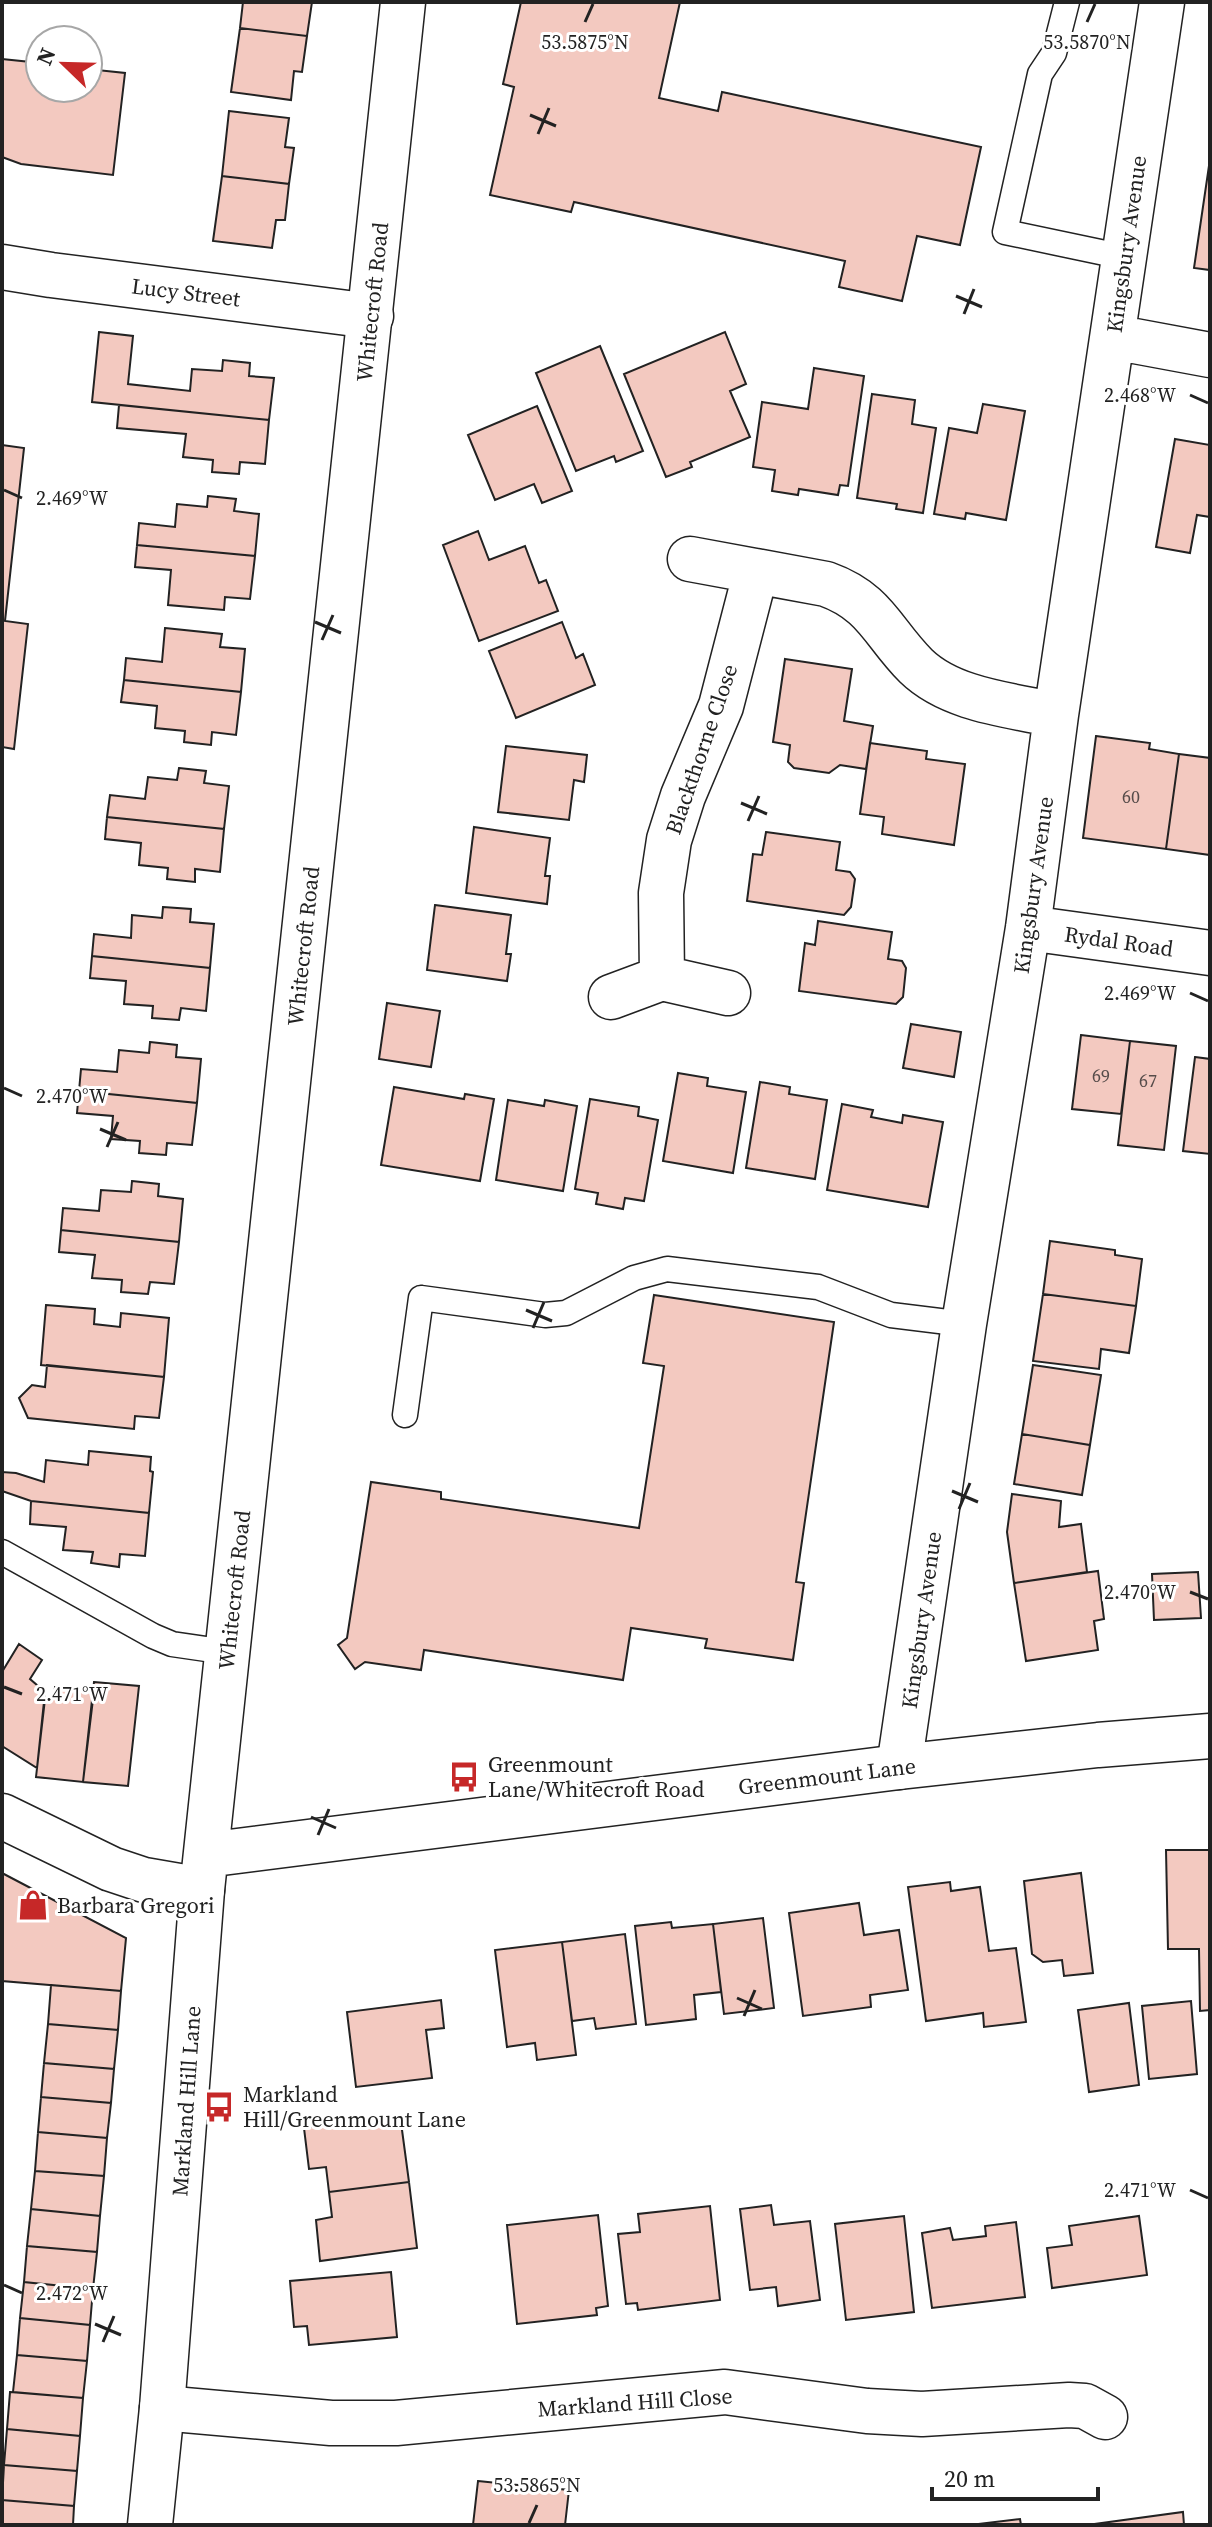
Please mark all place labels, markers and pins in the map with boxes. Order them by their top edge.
place label: Greenmount Lane/Whitecroft Road [488,1749,705,1804]
bus stop icon: Greenmount Lane/Whitecroft Road [447,1760,481,1794]
shop icon: Barbara Gregori [16,1888,50,1922]
place label: Barbara Gregori [57,1890,215,1920]
place label: Markland Hill/Greenmount Lane [243,2079,466,2134]
bus stop icon: Markland Hill/Greenmount Lane [202,2090,236,2124]

